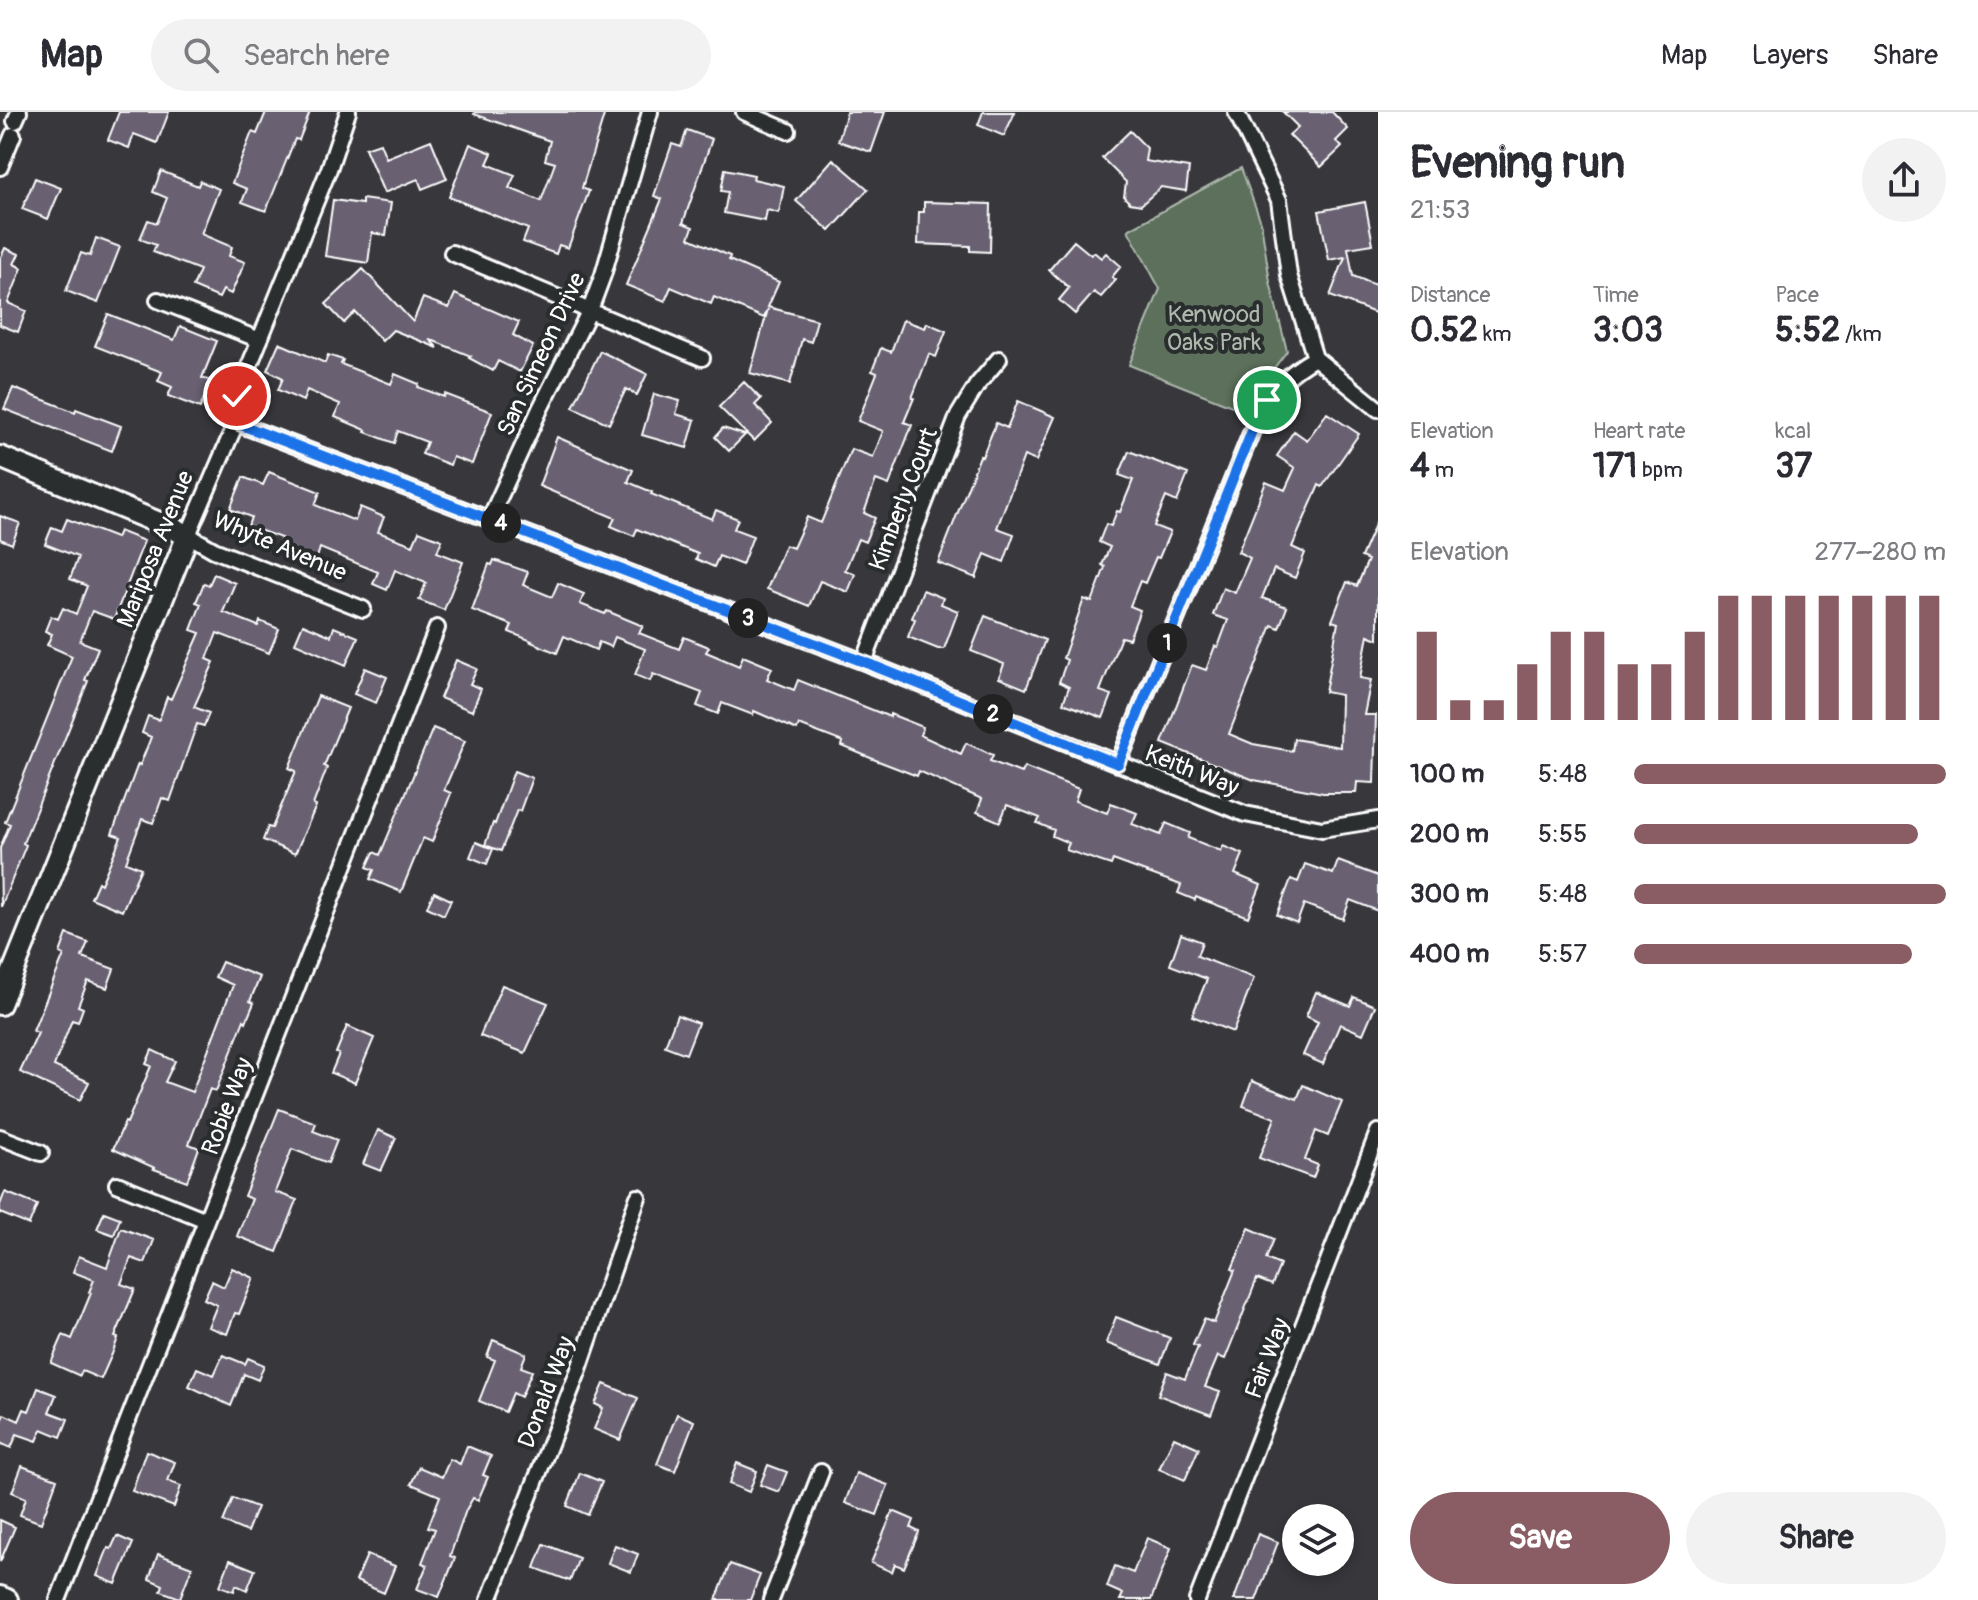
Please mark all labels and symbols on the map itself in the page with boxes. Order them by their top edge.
street label: San Simeon Drive [491,268,592,440]
park label: Kenwood Oaks Park [1167,300,1261,357]
pin [203,362,271,430]
pin [1233,366,1301,434]
street label: Kimberly Court [863,423,944,575]
street label: Mariposa Avenue [111,466,200,632]
pin: 4 [481,503,521,543]
street label: Whyte Avenue [209,505,351,588]
pin: 3 [728,598,768,638]
pin: 1 [1147,623,1187,663]
pin: 2 [973,694,1013,734]
street label: Keith Way [1141,739,1243,802]
street label: Robie Way [196,1053,259,1159]
street label: Fair Way [1239,1314,1296,1403]
street label: Donald Way [512,1332,581,1452]

